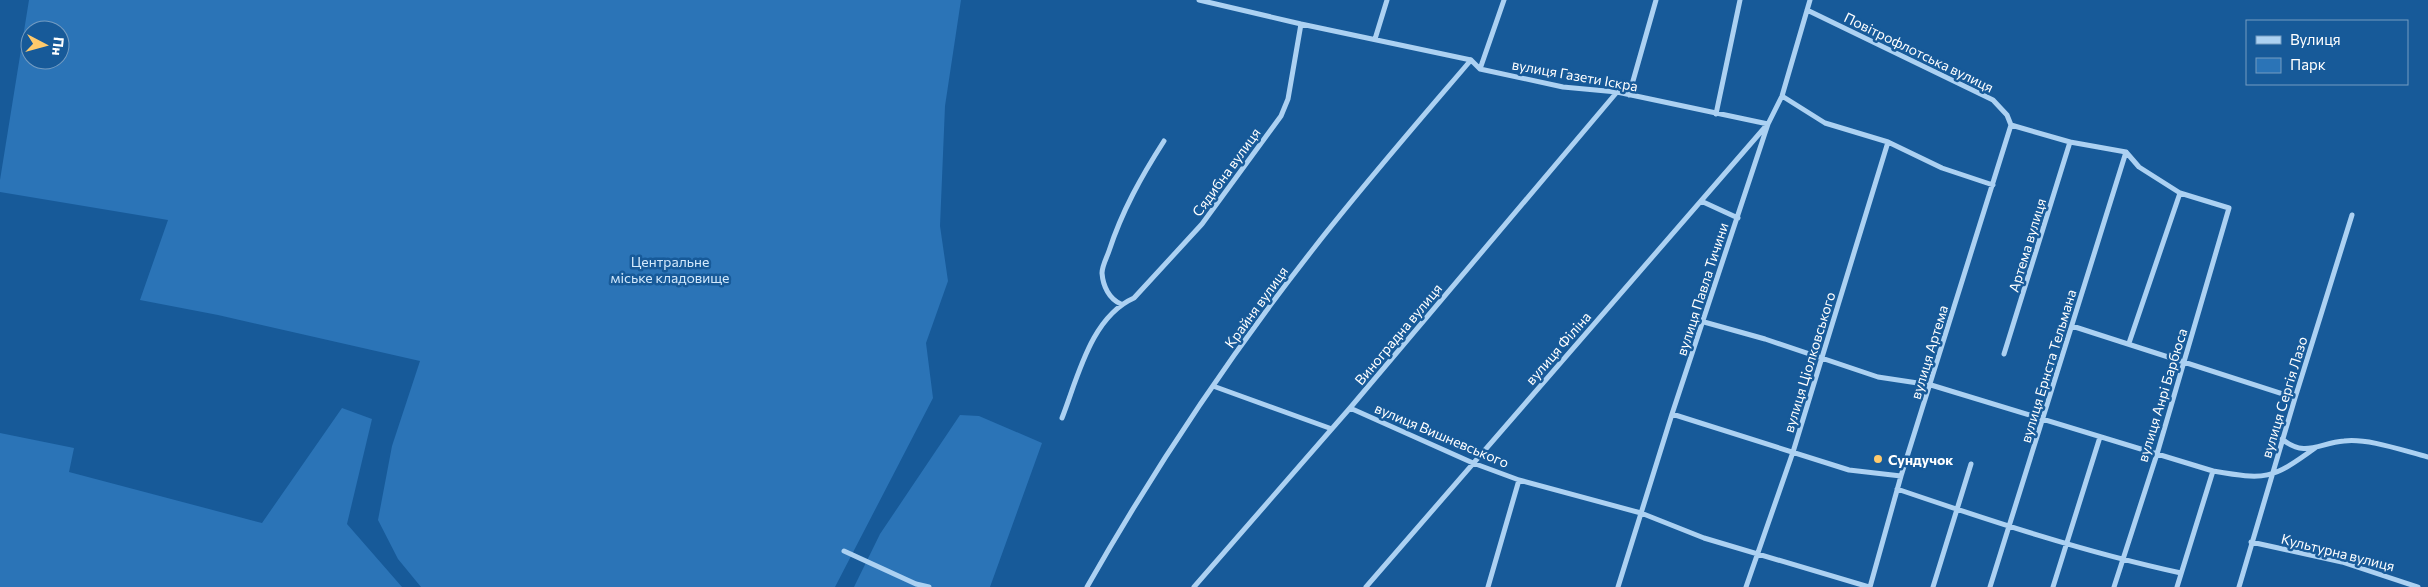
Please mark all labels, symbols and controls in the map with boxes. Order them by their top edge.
street label: Повітрофлотська вулиця [1841,8,1997,96]
north arrow [20,20,70,70]
legend [2246,20,2408,85]
text: Вулиця [2290,30,2341,48]
text: Пн [49,36,68,57]
text: Парк [2290,55,2326,73]
street label: вулиця Газети Іскра [1511,56,1639,94]
street label: Сядибна вулиця [1188,124,1264,220]
street label: Артема вулиця [2005,196,2049,294]
street label: вулиця Павла Тичини [1672,220,1732,358]
park label: Центральне міське кладовище [610,253,730,286]
street label: Крайня вулиця [1221,263,1291,351]
street label: Виноградна вулиця [1351,280,1445,388]
street label: вулиця Ернста Тельмана [2017,287,2079,445]
street label: вулиця Ціолковського [1780,290,1838,434]
street label: вулиця Артема [1907,303,1951,401]
street label: вулиця Філіна [1522,308,1594,388]
street label: вулиця Анрі Барбюса [2134,326,2190,464]
street label: вулиця Сергія Лазо [2257,334,2311,460]
street label: вулиця Вишневського [1372,399,1512,471]
place label: Сундучок [1888,451,1953,468]
marker: Сундучок [1872,453,1884,465]
street label: Культурна вулиця [2279,530,2397,574]

